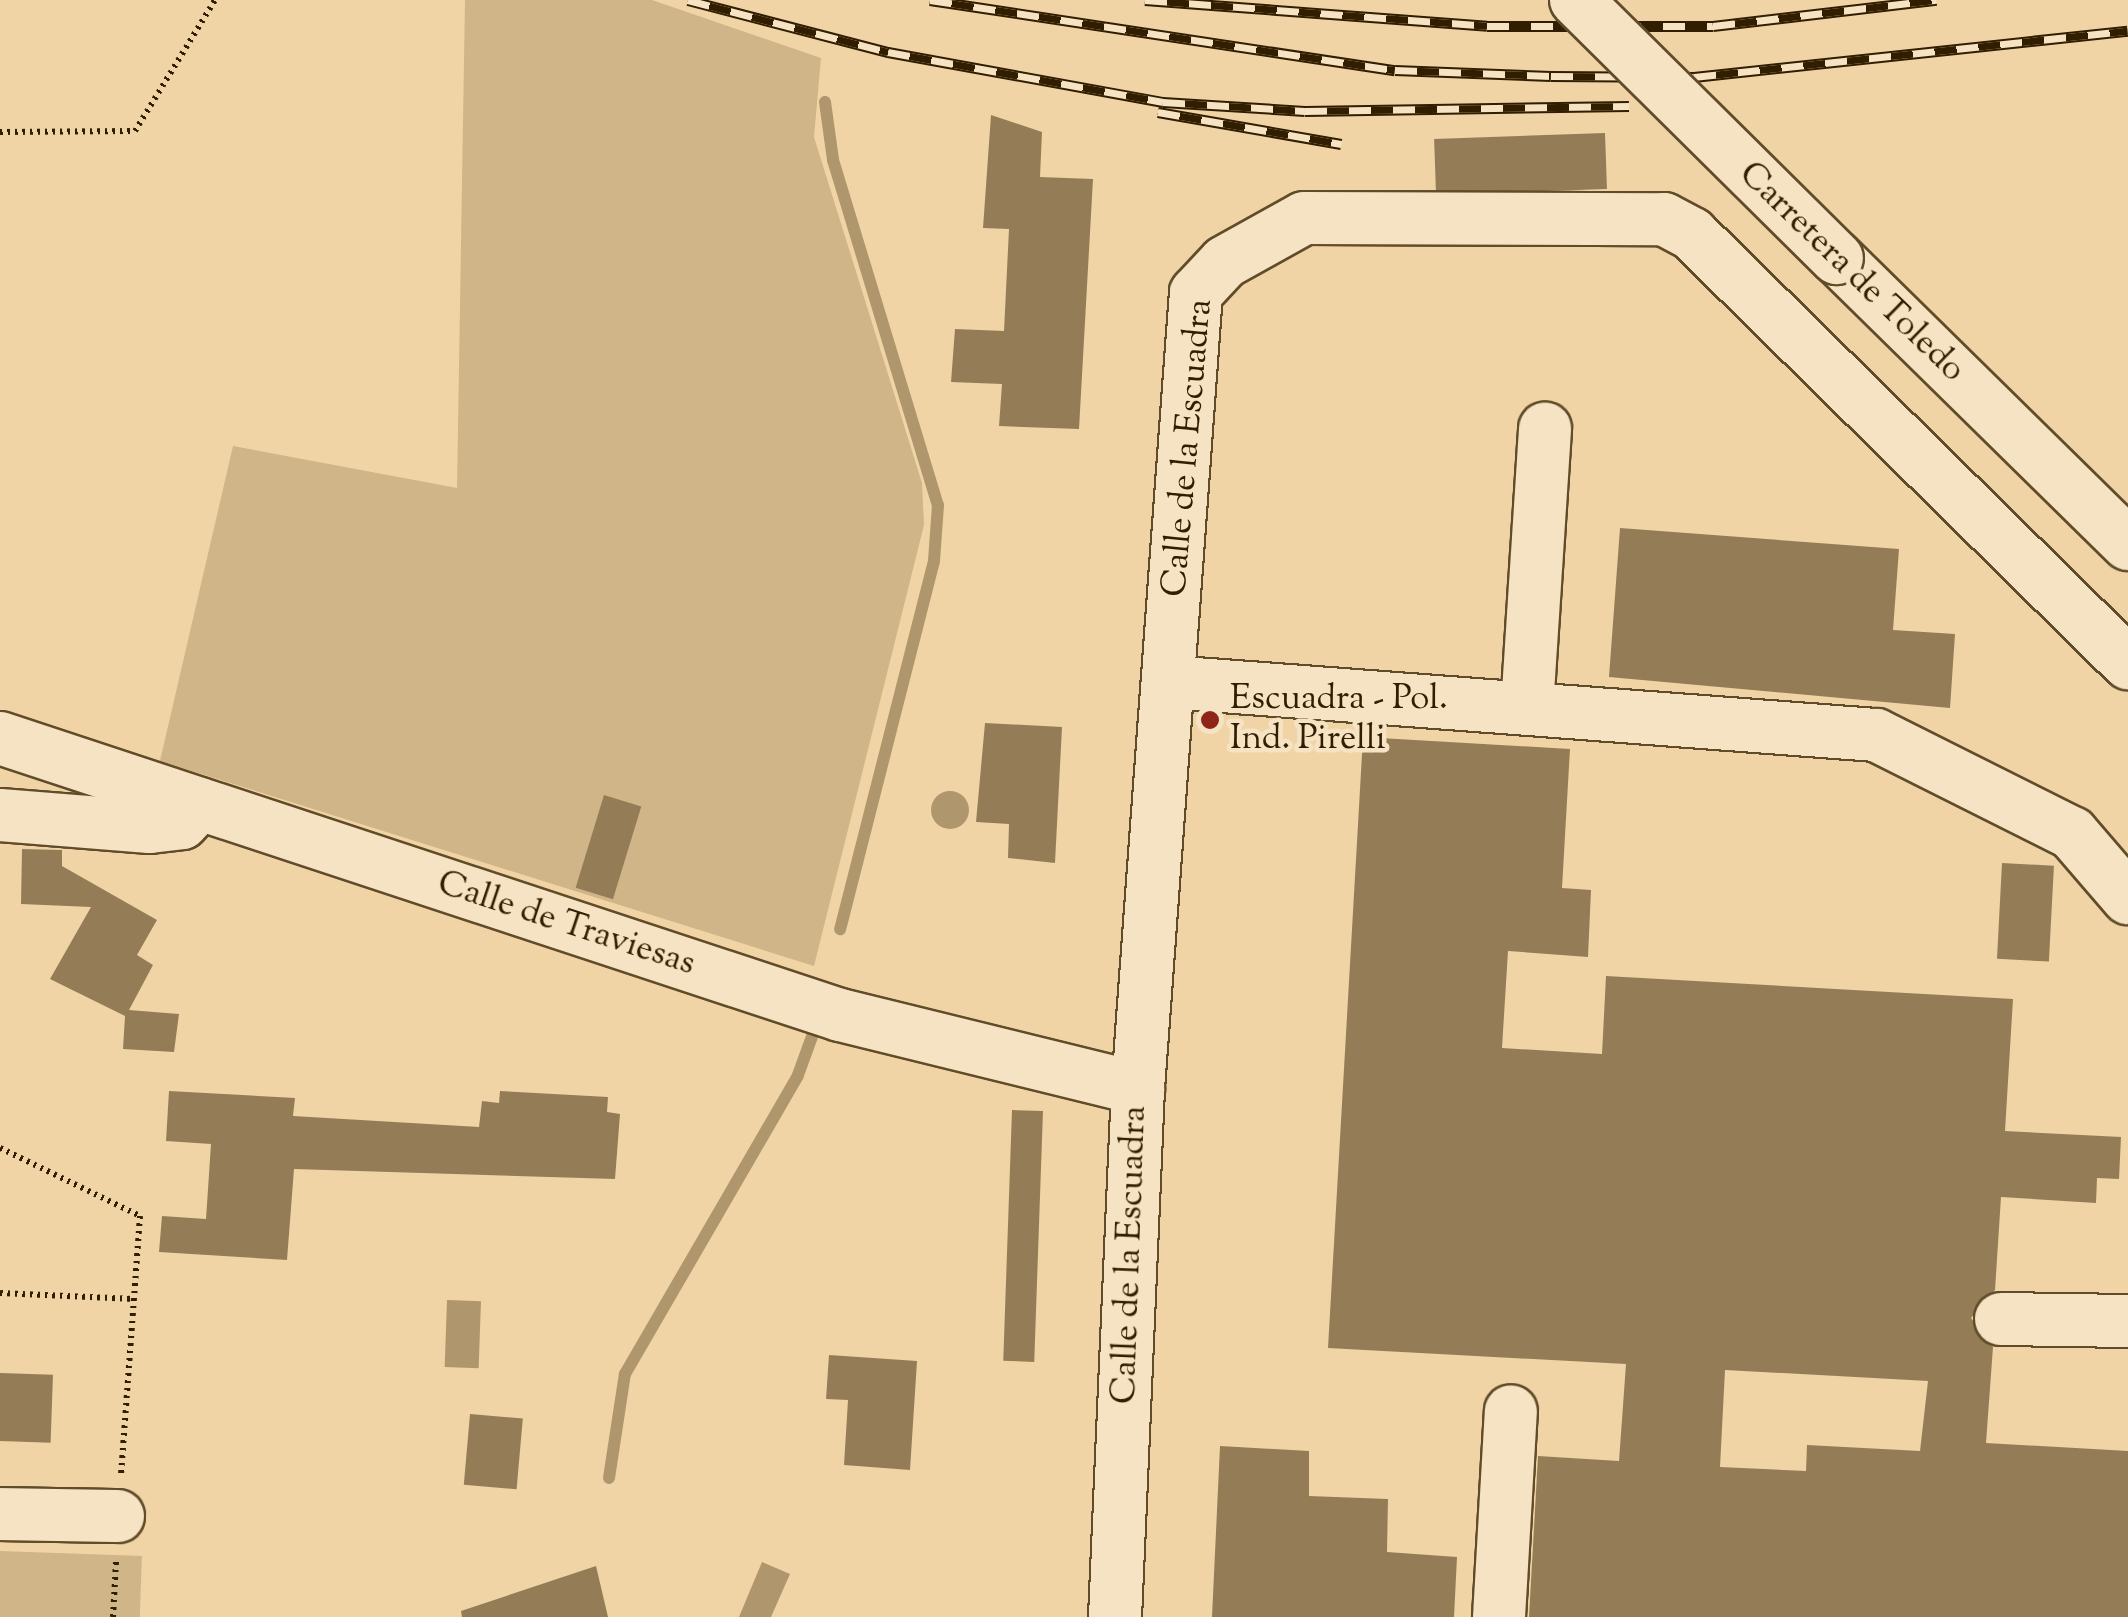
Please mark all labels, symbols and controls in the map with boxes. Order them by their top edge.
street label: Carretera de Toledo [1729,154,1973,392]
street label: Calle de la Escuadra [1155,297,1223,599]
place label: Escuadra - Pol. Ind. Pirelli [1230,679,1448,761]
marker: Escuadra - Pol. Ind. Pirelli [1199,709,1221,731]
street label: Calle de Traviesas [432,864,700,986]
street label: Calle de la Escuadra [1105,1105,1157,1405]

